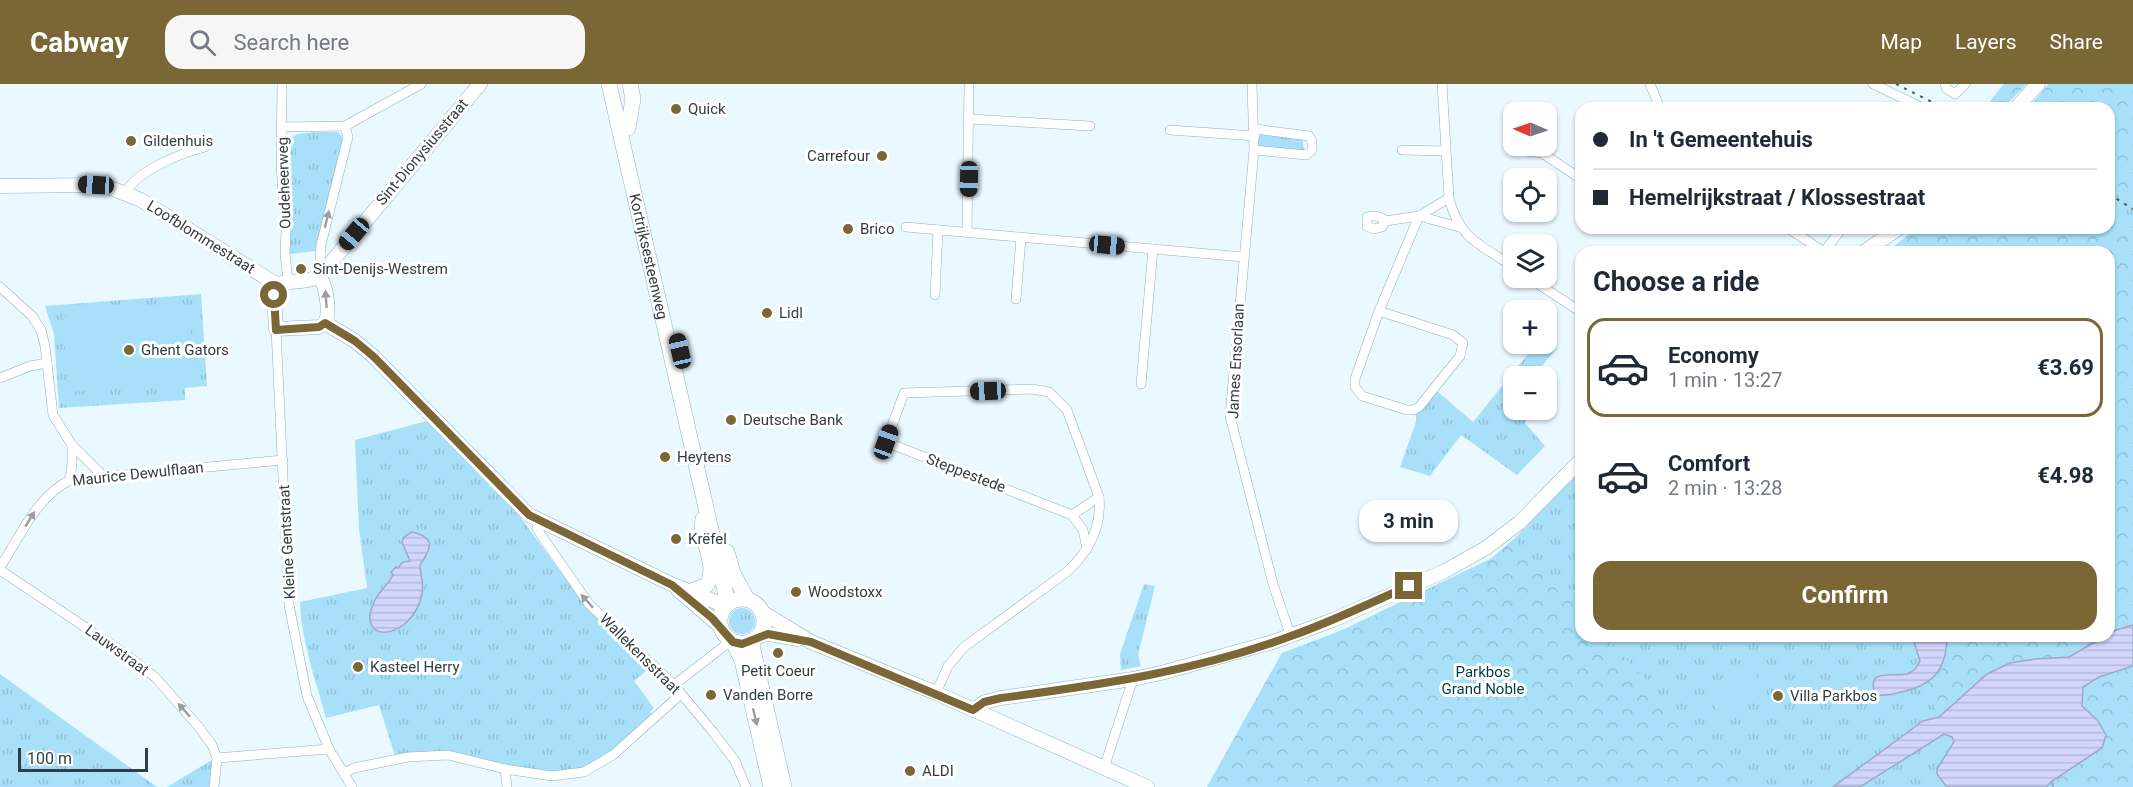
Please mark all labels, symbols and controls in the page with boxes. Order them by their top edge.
search box [165,15,585,69]
text: Cabway [30,26,129,59]
icon: search [186,26,219,59]
text: Search here [234,30,349,55]
text: Map [1880,30,1922,54]
text: Layers [1955,30,2016,54]
text: Share [2049,30,2103,54]
street label: Sint-Dionysiusstraat [372,95,472,209]
place label: Quick [688,100,726,118]
marker: Quick [669,102,683,116]
north arrow [1503,102,1557,156]
map controls [1503,102,1557,420]
text: In 't Gemeentehuis [1629,127,1813,152]
place label: Gildenhuis [143,132,213,150]
marker: Gildenhuis [124,134,138,148]
street label: Oudeheerweg [273,137,295,229]
place label: Carrefour [807,147,870,165]
marker: Carrefour [875,149,889,163]
car [960,161,978,197]
button: locate [1503,168,1557,222]
car [78,175,114,195]
text: Hemelrijkstraat / Klossestraat [1629,185,1925,210]
street label: Kortrijksesteenweg [625,192,672,321]
street label: Loofblommestraat [144,197,258,278]
one-way arrow [323,210,333,228]
car [336,214,372,254]
place label: Brico [860,220,894,238]
marker: Brico [841,222,855,236]
car [1088,234,1126,256]
button: layers [1503,234,1557,288]
place label: Sint-Denijs-Westrem [313,260,448,278]
marker: Sint-Denijs-Westrem [294,262,308,276]
text: Choose a ride [1593,266,1759,298]
route start [260,281,287,308]
one-way arrow [322,290,331,309]
button: + [1503,300,1557,354]
street label: James Ensorlaan [1224,303,1248,419]
place label: Lidl [779,304,803,322]
marker: Lidl [760,306,774,320]
car [667,331,693,371]
place label: Ghent Gators [141,341,229,359]
icon: car [1596,341,1650,395]
marker: Ghent Gators [122,343,136,357]
text: Economy [1668,343,1759,368]
text: €3.69 [2037,355,2094,380]
button: − [1503,366,1557,420]
text: 1 min · 13:27 [1668,368,1783,392]
car [970,381,1006,401]
place label: Deutsche Bank [743,411,843,429]
marker: Deutsche Bank [724,413,738,427]
car [871,422,901,462]
place label: Heytens [677,448,732,466]
icon: car [1596,449,1650,503]
marker: Heytens [658,450,672,464]
street label: Steppestede [924,450,1008,496]
text: Comfort [1668,451,1750,476]
street label: Maurice Dewulflaan [71,458,205,490]
text: €4.98 [2037,463,2094,488]
text: 2 min · 13:28 [1668,476,1783,500]
street label: Kleine Gentstraat [275,484,299,600]
callout: 3 min [1360,499,1458,541]
text: 3 min [1383,509,1434,533]
one-way arrow [25,511,36,527]
place label: Krëfel [688,530,727,548]
marker: Krëfel [669,532,683,546]
button: Confirm [1593,561,2097,630]
route end [1395,572,1422,599]
place label: Woodstoxx [808,583,883,601]
marker: Woodstoxx [789,585,803,599]
one-way arrow [580,593,594,608]
street label: Wallekensstraat [596,610,684,698]
street label: Lauwstraat [82,621,152,679]
marker: Petit Coeur [771,646,785,660]
place label: Kasteel Herry [370,658,460,676]
marker: Kasteel Herry [351,660,365,674]
place label: Petit Coeur [741,662,815,680]
park label: Parkbos Grand Noble [1442,663,1524,698]
place label: Vanden Borre [723,686,813,704]
place label: Villa Parkbos [1790,687,1877,705]
marker: Vanden Borre [704,688,718,702]
marker: Villa Parkbos [1771,689,1785,703]
one-way arrow [178,703,191,718]
one-way arrow [751,708,761,727]
scale bar [18,745,148,772]
text: 100 m [27,749,72,768]
place label: ALDI [922,762,954,780]
marker: ALDI [903,764,917,778]

